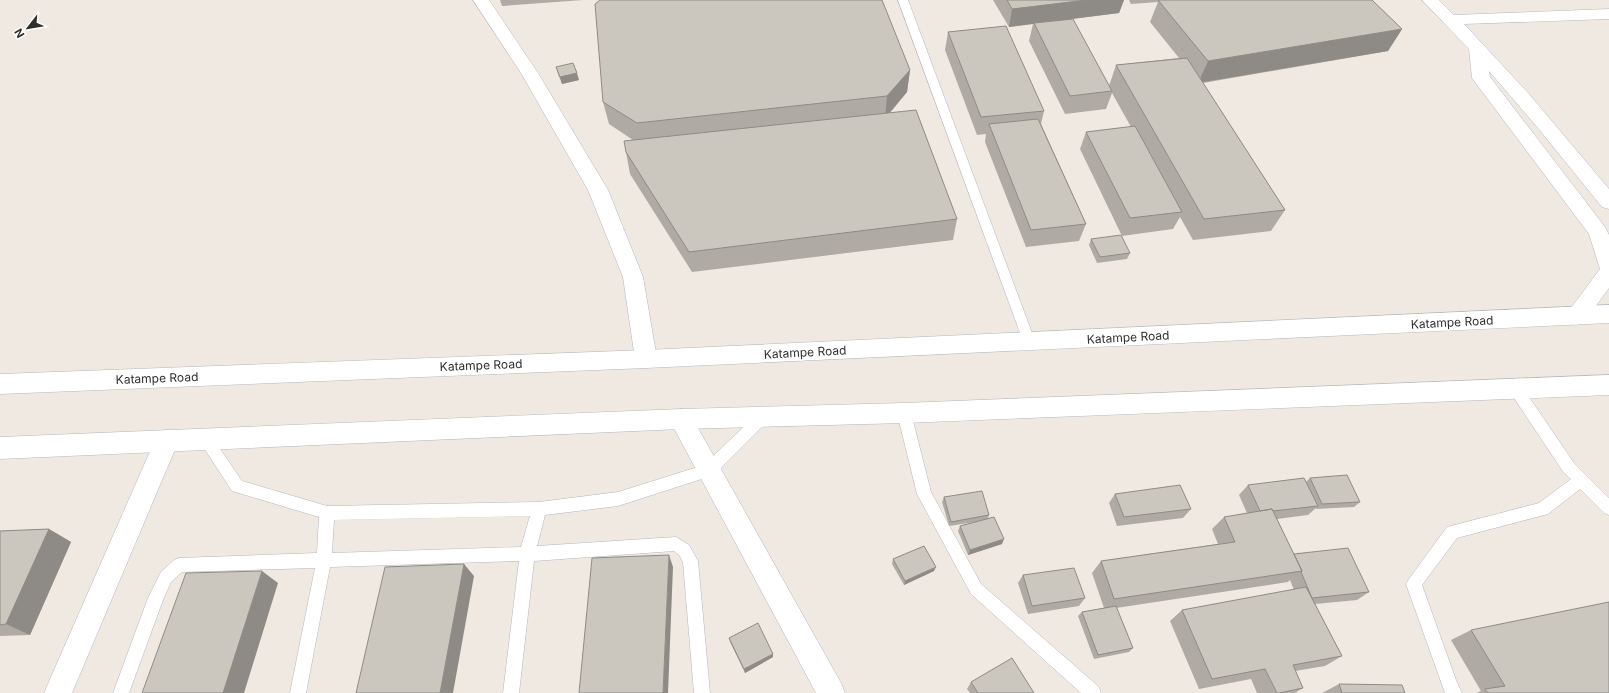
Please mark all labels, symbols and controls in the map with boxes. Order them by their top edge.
north arrow [8,8,48,48]
text: N [11,26,28,40]
street label: Katampe Road [1410,312,1494,332]
street label: Katampe Road [1086,327,1170,347]
street label: Katampe Road [763,342,847,362]
street label: Katampe Road [439,356,523,374]
street label: Katampe Road [115,369,199,387]

